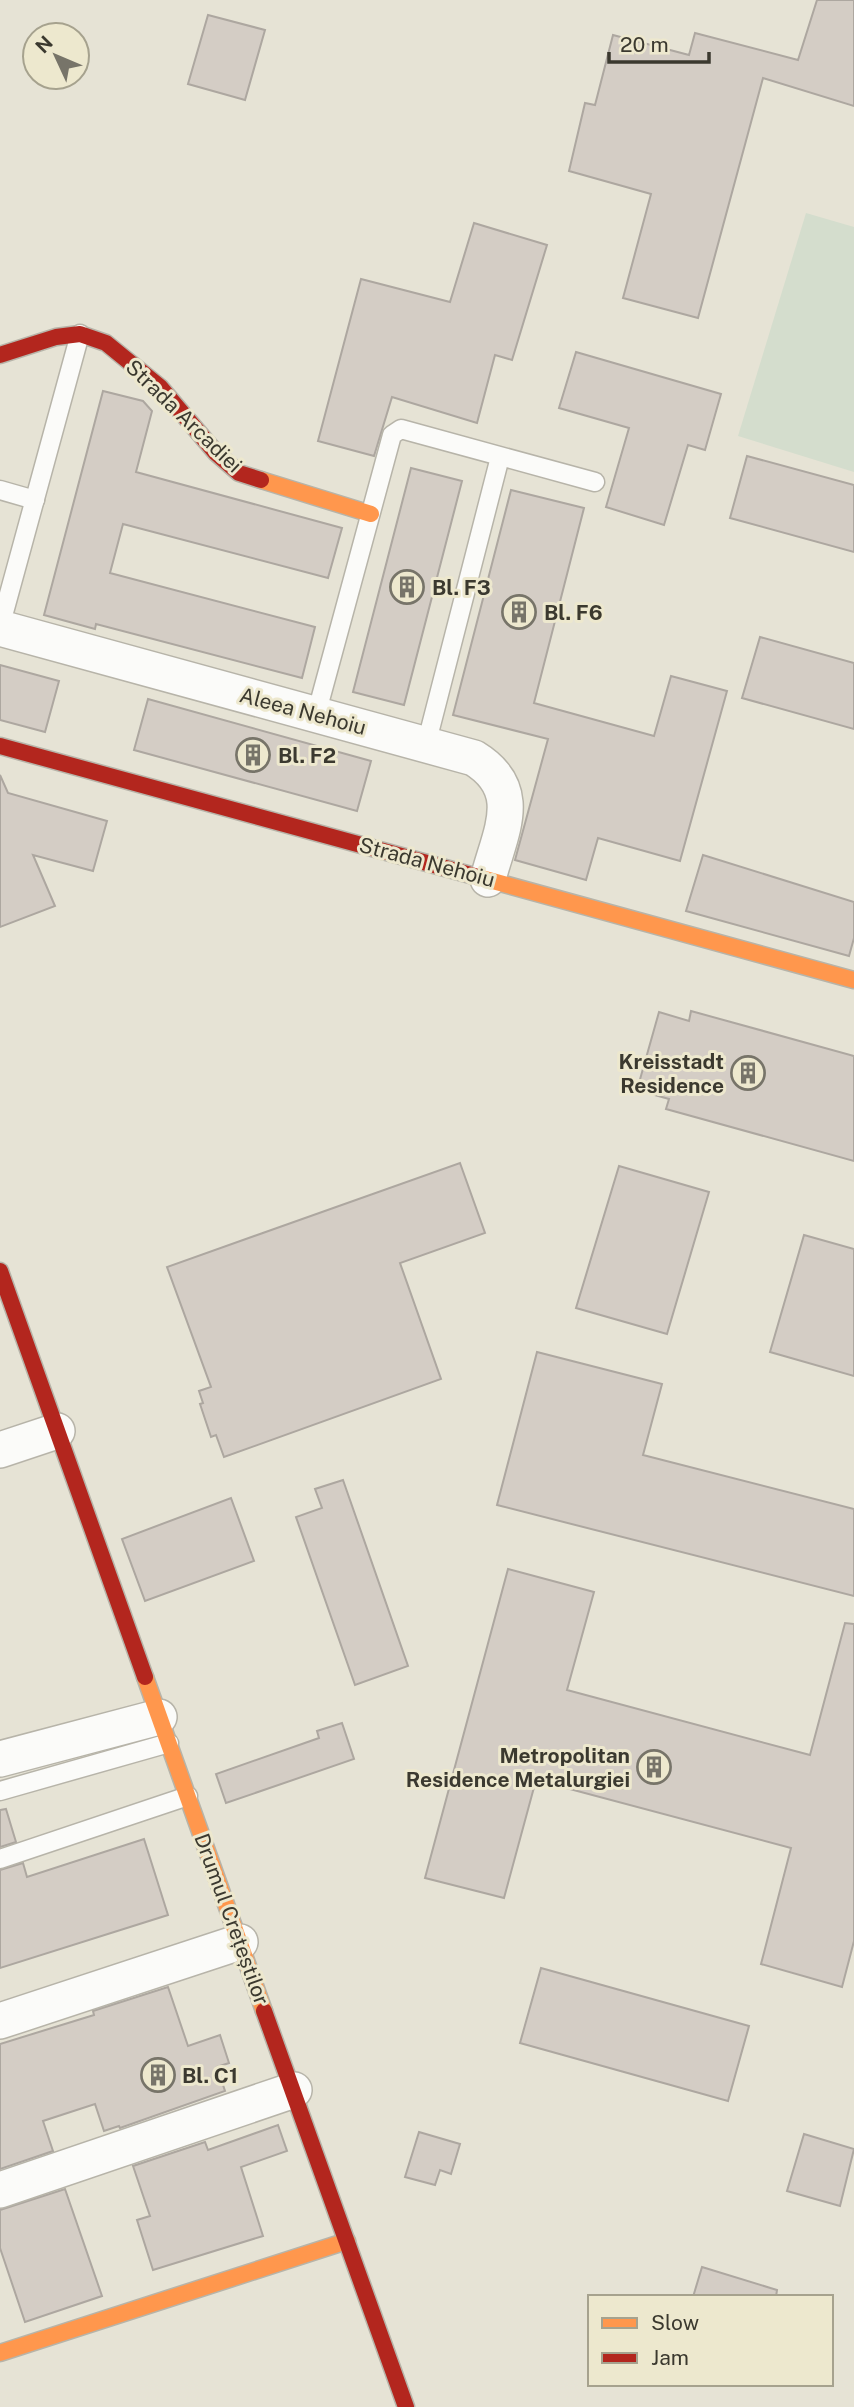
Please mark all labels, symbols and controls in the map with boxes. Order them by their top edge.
north arrow [21,21,91,91]
scale bar [609,21,709,65]
text: N [31,31,57,57]
text: 20 m [620,32,669,57]
street label: Strada Arcadiei [121,354,247,478]
building icon: Bl. F3 [388,568,426,606]
place label: Bl. F3 [432,575,491,600]
building icon: Bl. F6 [500,593,538,631]
place label: Bl. F6 [544,600,603,625]
street label: Aleea Nehoiu [237,682,369,740]
building icon: Bl. F2 [234,736,272,774]
place label: Bl. F2 [278,743,336,768]
street label: Strada Nehoiu [356,832,498,892]
place label: Kreisstadt Residence [618,1049,724,1098]
building icon: Kreisstadt Residence [729,1054,767,1092]
place label: Metropolitan Residence Metalurgiei [406,1743,630,1792]
building icon: Metropolitan Residence Metalurgiei [635,1748,673,1786]
street label: Drumul Crețeștilor [189,1830,275,2008]
building icon: Bl. C1 [139,2056,177,2094]
place label: Bl. C1 [182,2063,238,2088]
legend [588,2295,833,2386]
text: Slow [651,2310,699,2335]
text: Jam [651,2345,689,2370]

